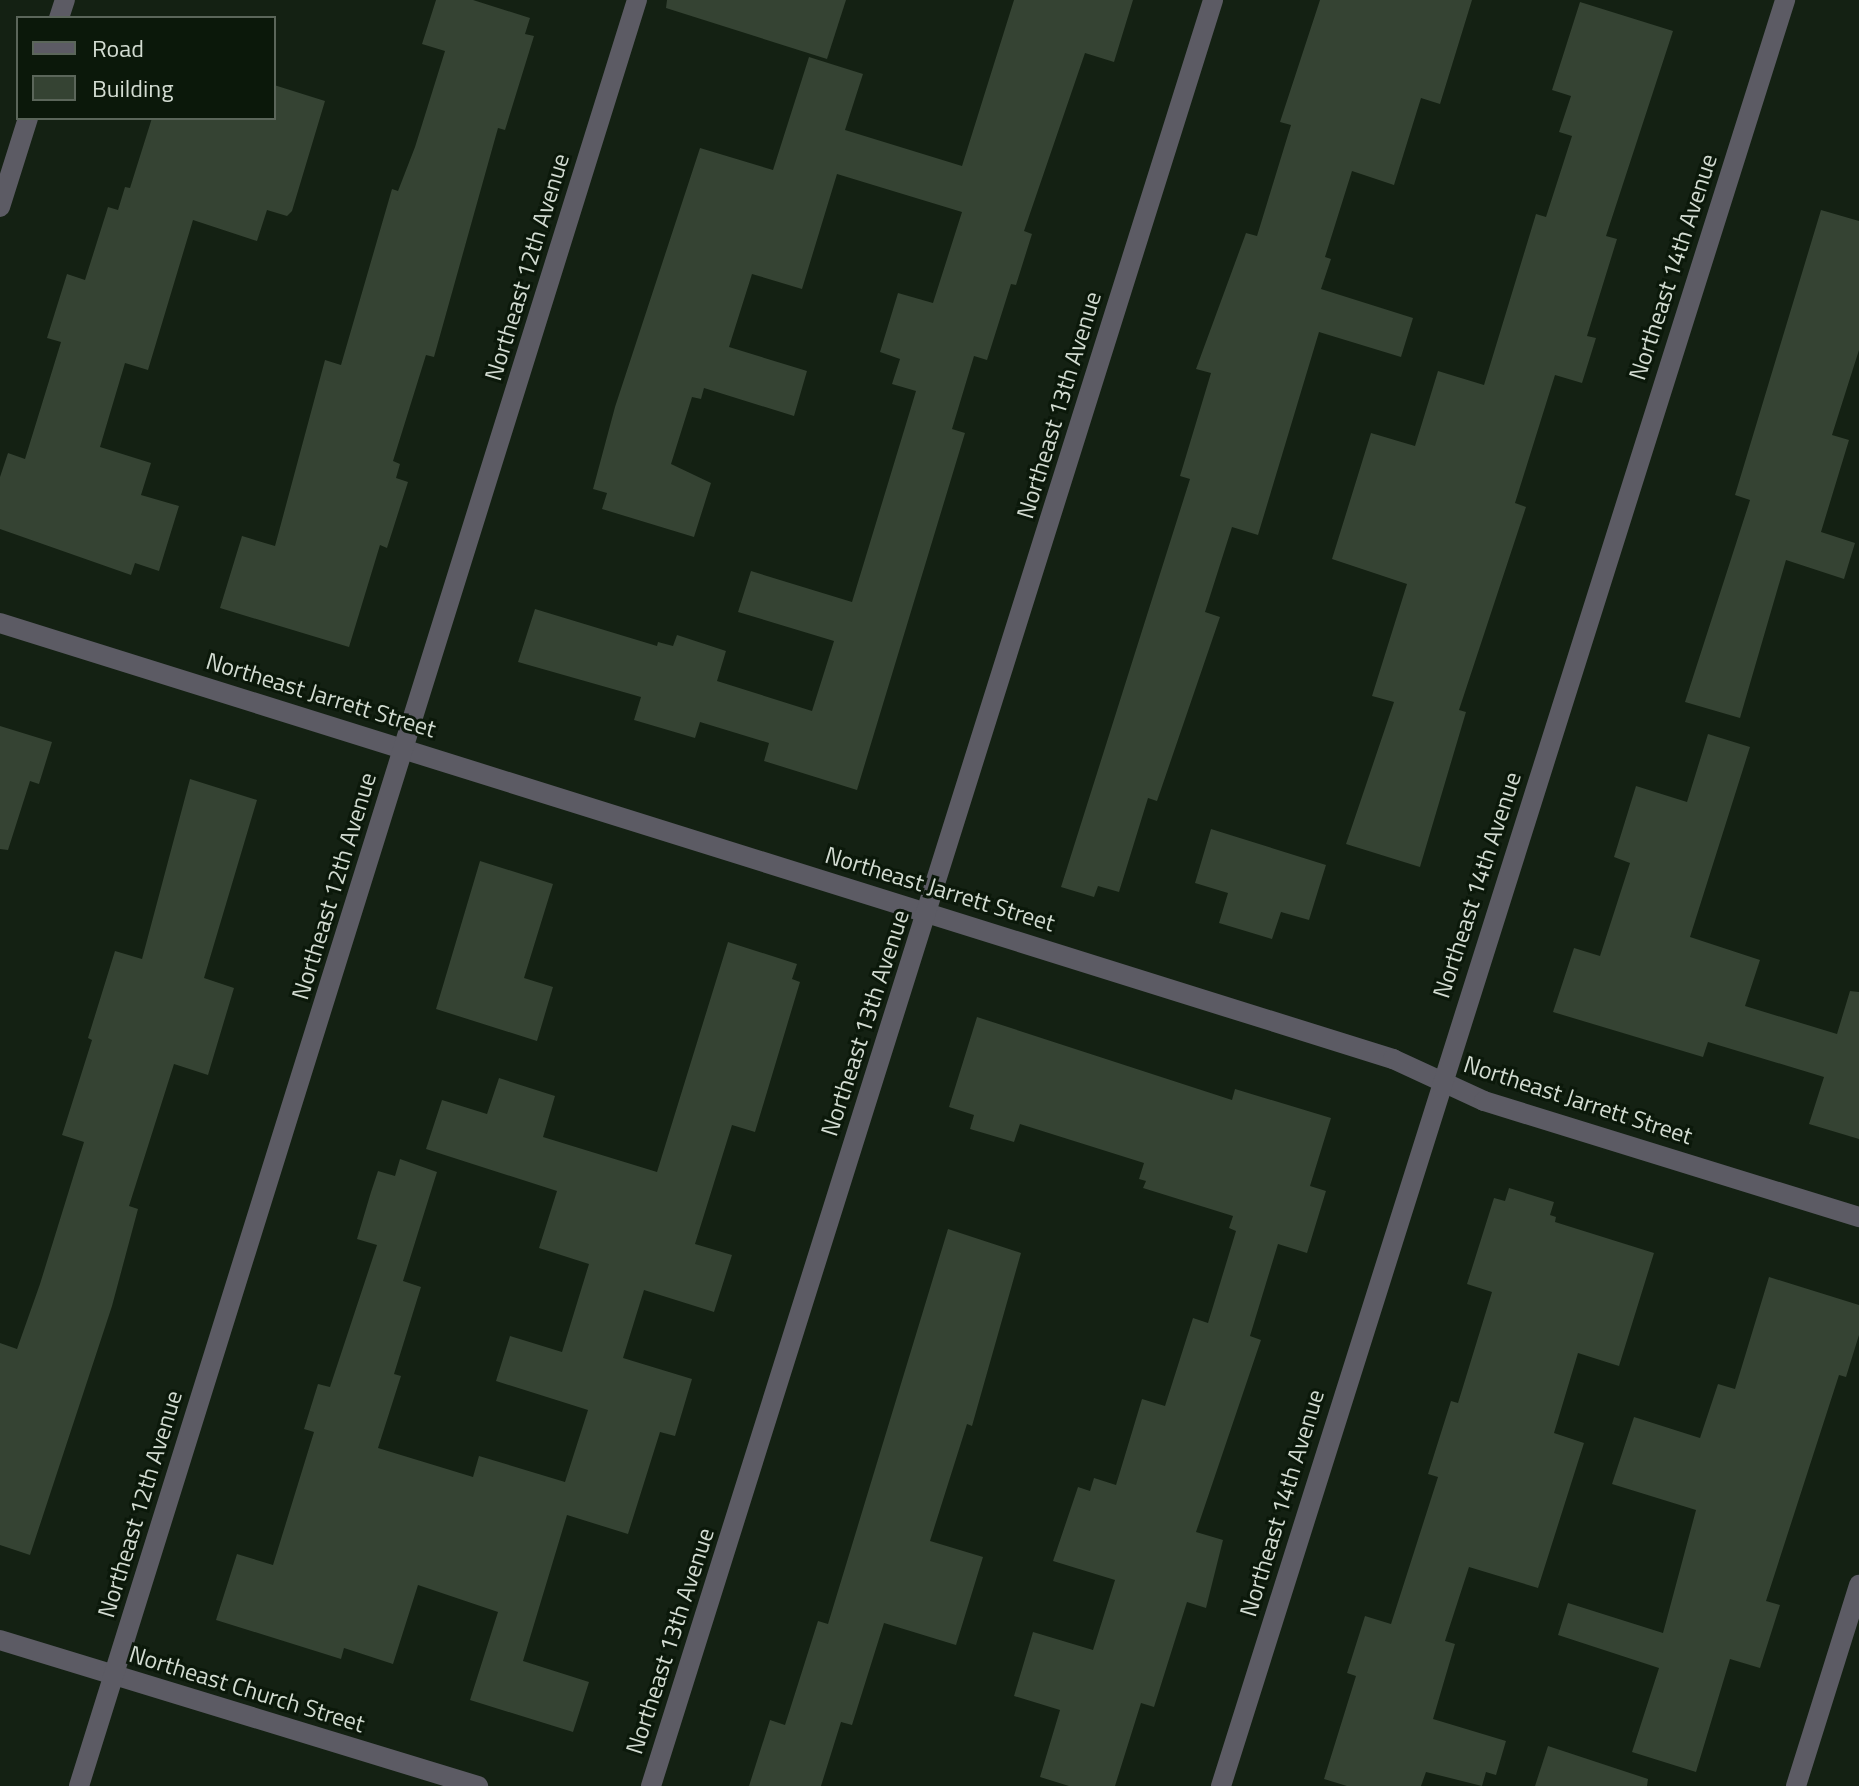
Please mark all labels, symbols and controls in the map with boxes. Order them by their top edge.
legend [16,16,276,120]
text: Road [92,30,144,66]
text: Building [92,70,174,106]
street label: Northeast 12th Avenue [479,150,575,384]
street label: Northeast 14th Avenue [1623,150,1723,384]
street label: Northeast 13th Avenue [1011,288,1107,522]
street label: Northeast Jarrett Street [203,646,439,744]
street label: Northeast 14th Avenue [1427,768,1527,1002]
street label: Northeast 12th Avenue [286,769,382,1003]
street label: Northeast Jarrett Street [822,840,1058,938]
street label: Northeast 13th Avenue [815,906,915,1140]
street label: Northeast Jarrett Street [1460,1049,1696,1151]
street label: Northeast 14th Avenue [1234,1386,1330,1620]
street label: Northeast 12th Avenue [92,1387,188,1621]
street label: Northeast 13th Avenue [620,1524,720,1758]
street label: Northeast Church Street [126,1639,368,1739]

